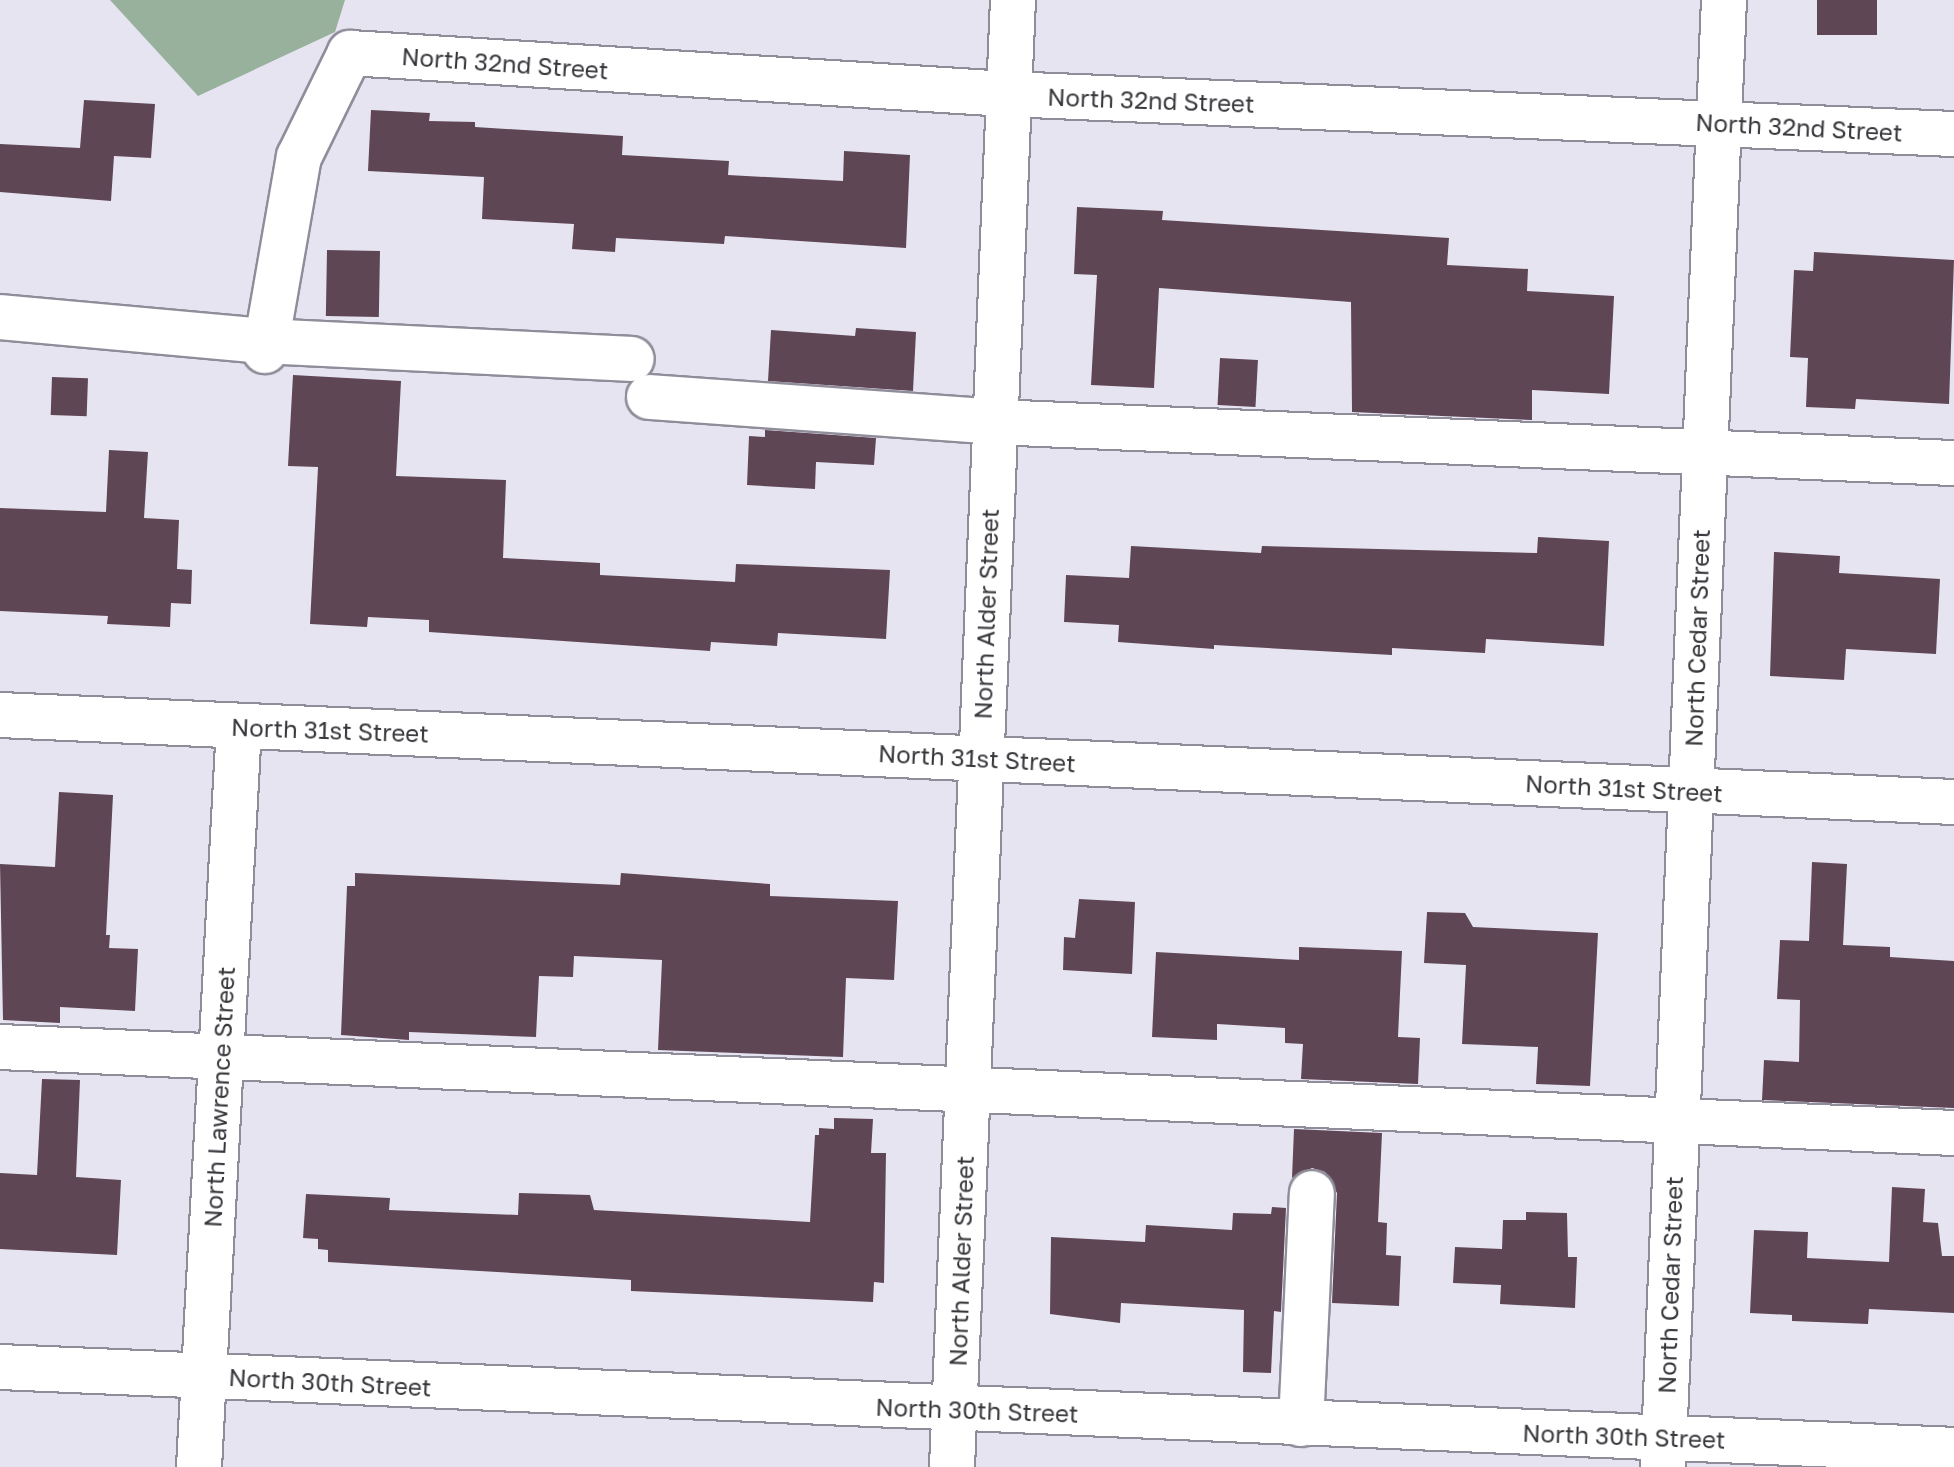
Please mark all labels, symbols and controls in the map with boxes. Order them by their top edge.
street label: North 32nd Street [401,41,609,85]
street label: North 32nd Street [1047,82,1255,118]
street label: North 32nd Street [1695,107,1903,147]
street label: North Alder Street [968,508,1004,720]
street label: North Cedar Street [1679,529,1715,747]
street label: North 31st Street [231,712,429,748]
street label: North 31st Street [877,738,1077,778]
street label: North 31st Street [1524,768,1724,808]
street label: North Lawrence Street [198,966,240,1228]
street label: North Alder Street [943,1155,979,1367]
street label: North Cedar Street [1652,1176,1688,1394]
street label: North 30th Street [228,1362,432,1402]
street label: North 30th Street [875,1392,1079,1428]
street label: North 30th Street [1522,1418,1726,1454]

